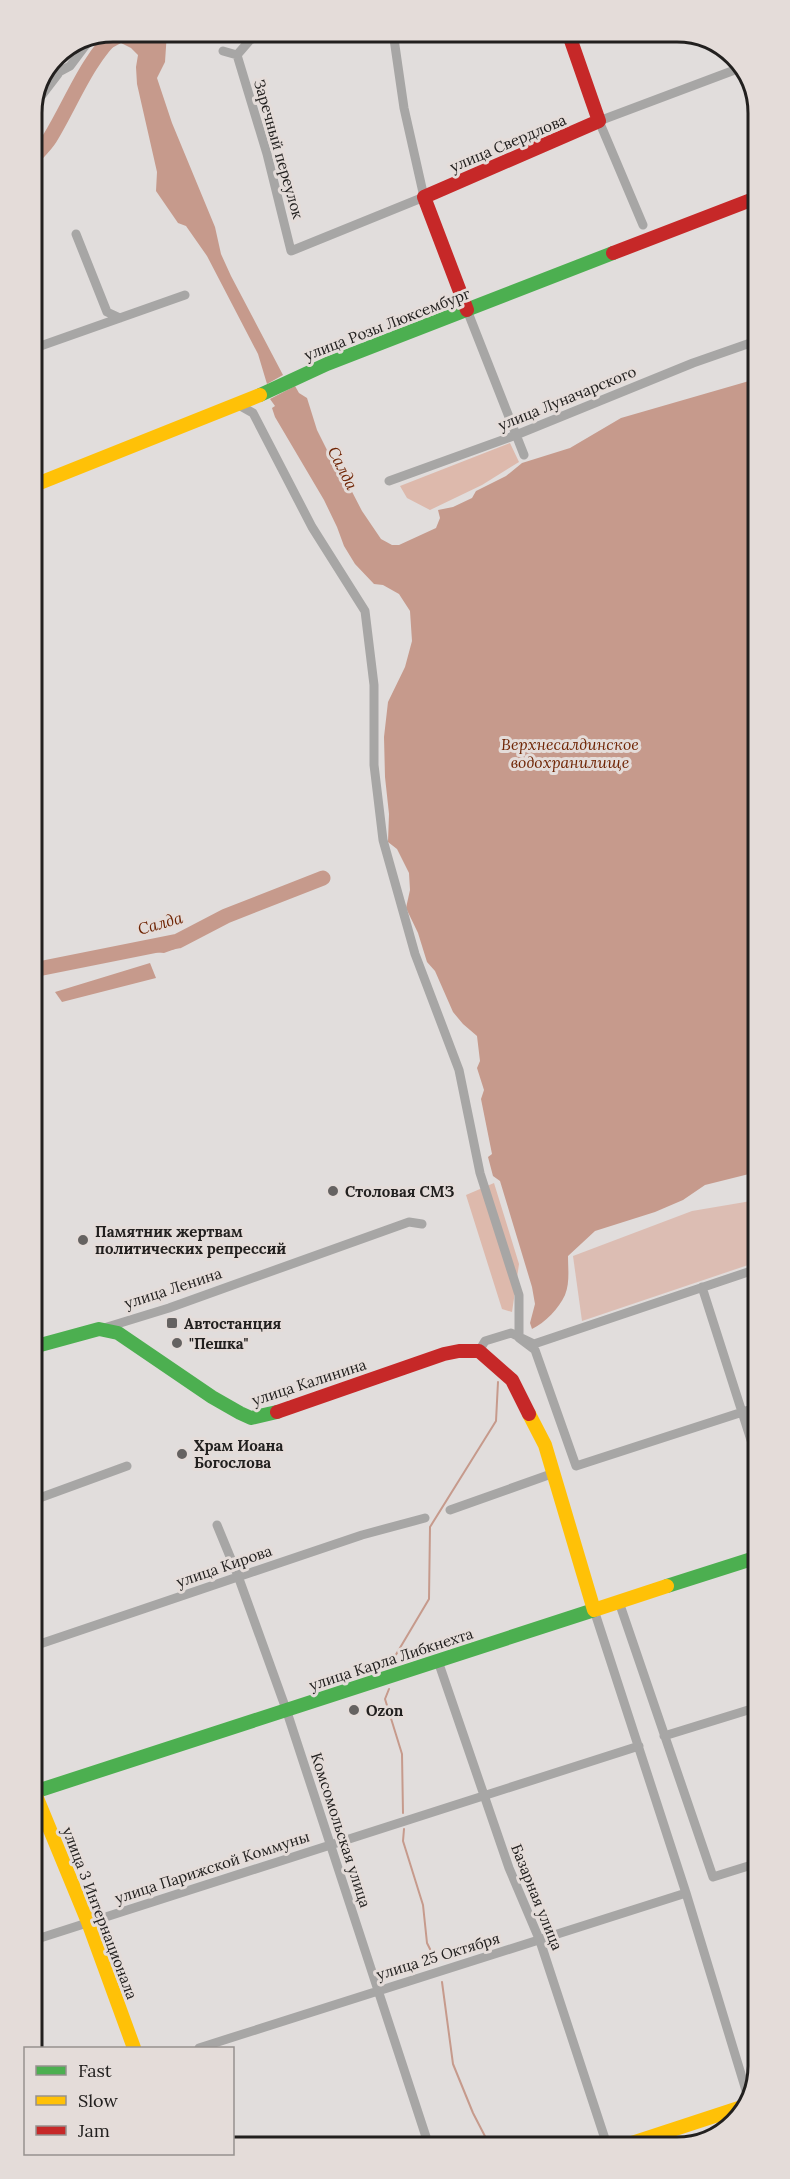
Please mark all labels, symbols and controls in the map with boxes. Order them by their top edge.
street label: Заречный переулок [250,77,308,221]
street label: улица Свердлова [447,110,569,176]
street label: улица Розы Люксембург [301,283,473,364]
street label: улица Луначарского [495,361,639,434]
water label: Салда [324,443,362,493]
water label: Верхнесалдинское водохранилище [501,734,639,772]
water label: Салда [135,907,185,939]
place label: Столовая СМЗ [345,1182,454,1201]
marker: Столовая СМЗ [326,1184,340,1198]
place label: Памятник жертвам политических репрессий [95,1222,286,1258]
marker: Памятник жертвам политических репрессий [76,1233,90,1247]
street label: улица Ленина [122,1263,224,1313]
place label: Автостанция [184,1314,282,1333]
marker: Автостанция [165,1316,179,1330]
place label: "Пешка" [189,1334,248,1353]
marker: "Пешка" [170,1336,184,1350]
street label: улица Калинина [249,1354,369,1409]
place label: Храм Иоана Богослова [194,1436,284,1472]
marker: Храм Иоана Богослова [175,1447,189,1461]
street label: улица Кирова [174,1541,275,1591]
street label: улица Карла Либкнехта [307,1623,476,1694]
place label: Ozon [366,1701,404,1720]
marker: Ozon [347,1703,361,1717]
street label: Комсомольская улица [307,1750,375,1910]
street label: улица 3 Интернационала [58,1824,142,2002]
street label: улица Парижской Коммуны [112,1827,312,1907]
street label: Базарная улица [507,1841,567,1953]
street label: улица 25 Октября [374,1928,502,1984]
legend [24,2047,234,2155]
text: Fast [78,2059,112,2082]
text: Slow [78,2089,118,2112]
text: Jam [77,2119,110,2142]

